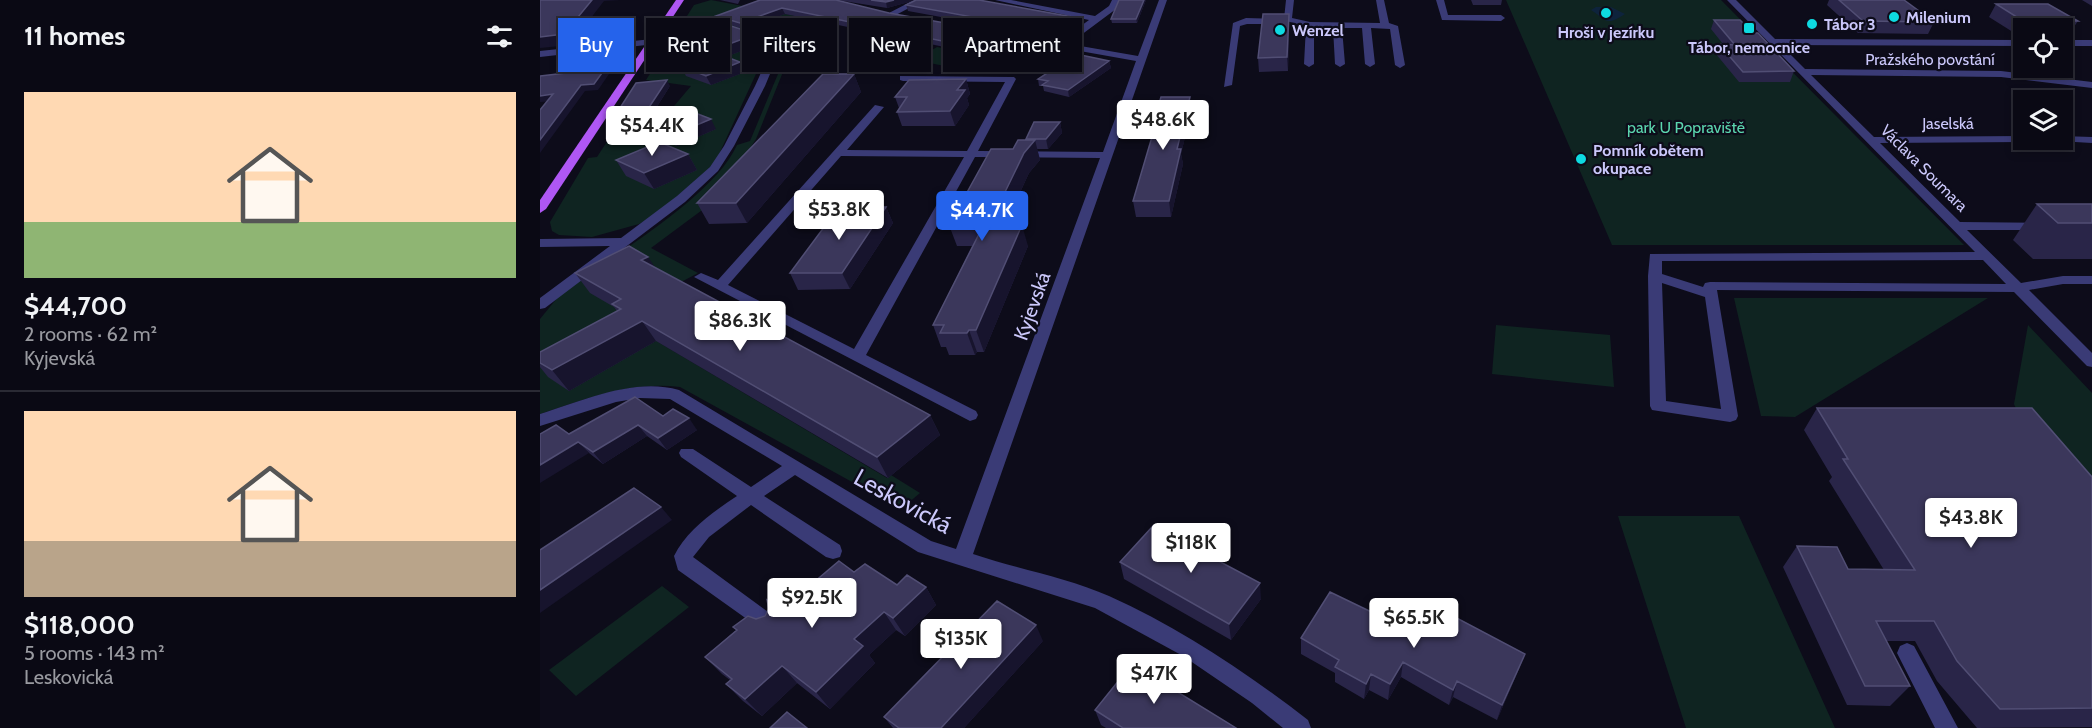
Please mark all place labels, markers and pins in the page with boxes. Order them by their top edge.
marker: Hroši v jezírku [1599,6,1613,20]
place label: Milenium [1906,8,1971,27]
marker: Milenium [1887,10,1901,24]
place label: Tábor 3 [1824,15,1876,34]
marker: Tábor 3 [1805,17,1819,31]
place label: Wenzel [1292,21,1344,40]
marker: Tábor, nemocnice [1742,21,1756,35]
marker: Wenzel [1273,23,1287,37]
place label: Hroši v jezírku [1558,23,1654,42]
place label: Tábor, nemocnice [1688,38,1810,57]
pin: $48.6K [1114,100,1212,151]
pin: $54.4K [603,106,701,157]
place label: Pomník obětem okupace [1593,141,1704,178]
marker: Pomník obětem okupace [1574,152,1588,166]
pin: $53.8K [790,190,888,241]
pin: $44.7K [933,191,1031,242]
pin: $86.3K [691,301,789,352]
pin: $43.8K [1922,498,2020,549]
pin: $118K [1149,523,1233,574]
pin: $92.5K [763,578,861,629]
pin: $65.5K [1365,598,1463,649]
pin: $135K [919,619,1003,670]
pin: $47K [1118,654,1190,705]

